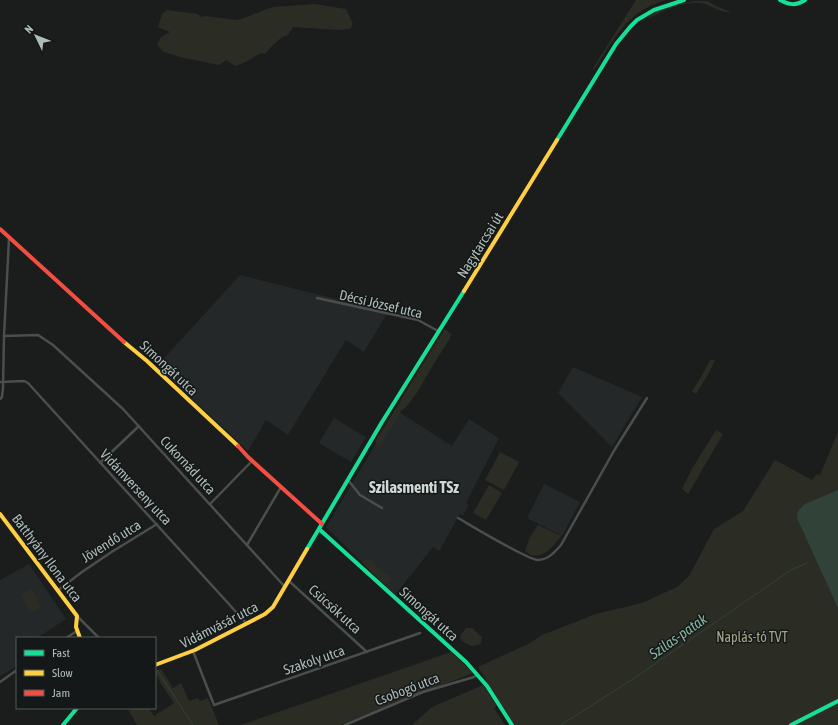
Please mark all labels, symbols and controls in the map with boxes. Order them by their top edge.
north arrow [16,16,56,56]
text: N [22,23,35,36]
street label: Nagytarcsai út [454,209,506,281]
street label: Décsi József utca [338,287,424,321]
street label: Simongát utca [137,337,201,399]
street label: Cukornád utca [157,433,219,497]
street label: Vidámverseny utca [97,446,175,528]
district label: Szilasmenti TSz [369,478,459,496]
street label: Batthyány Ilona utca [9,511,85,605]
street label: Jövendő utca [78,516,144,566]
street label: Csücsök utca [305,581,365,637]
street label: Simongát utca [396,584,462,644]
street label: Vidámvásár utca [177,599,261,651]
water label: Szilas-patak [645,610,711,663]
park label: Naplás-tó TVT [716,629,788,645]
legend [16,637,156,709]
street label: Szakoly utca [281,642,347,678]
text: Fast [52,646,70,660]
text: Slow [52,666,73,680]
street label: Csobogó utca [373,669,441,709]
text: Jam [52,686,70,700]

